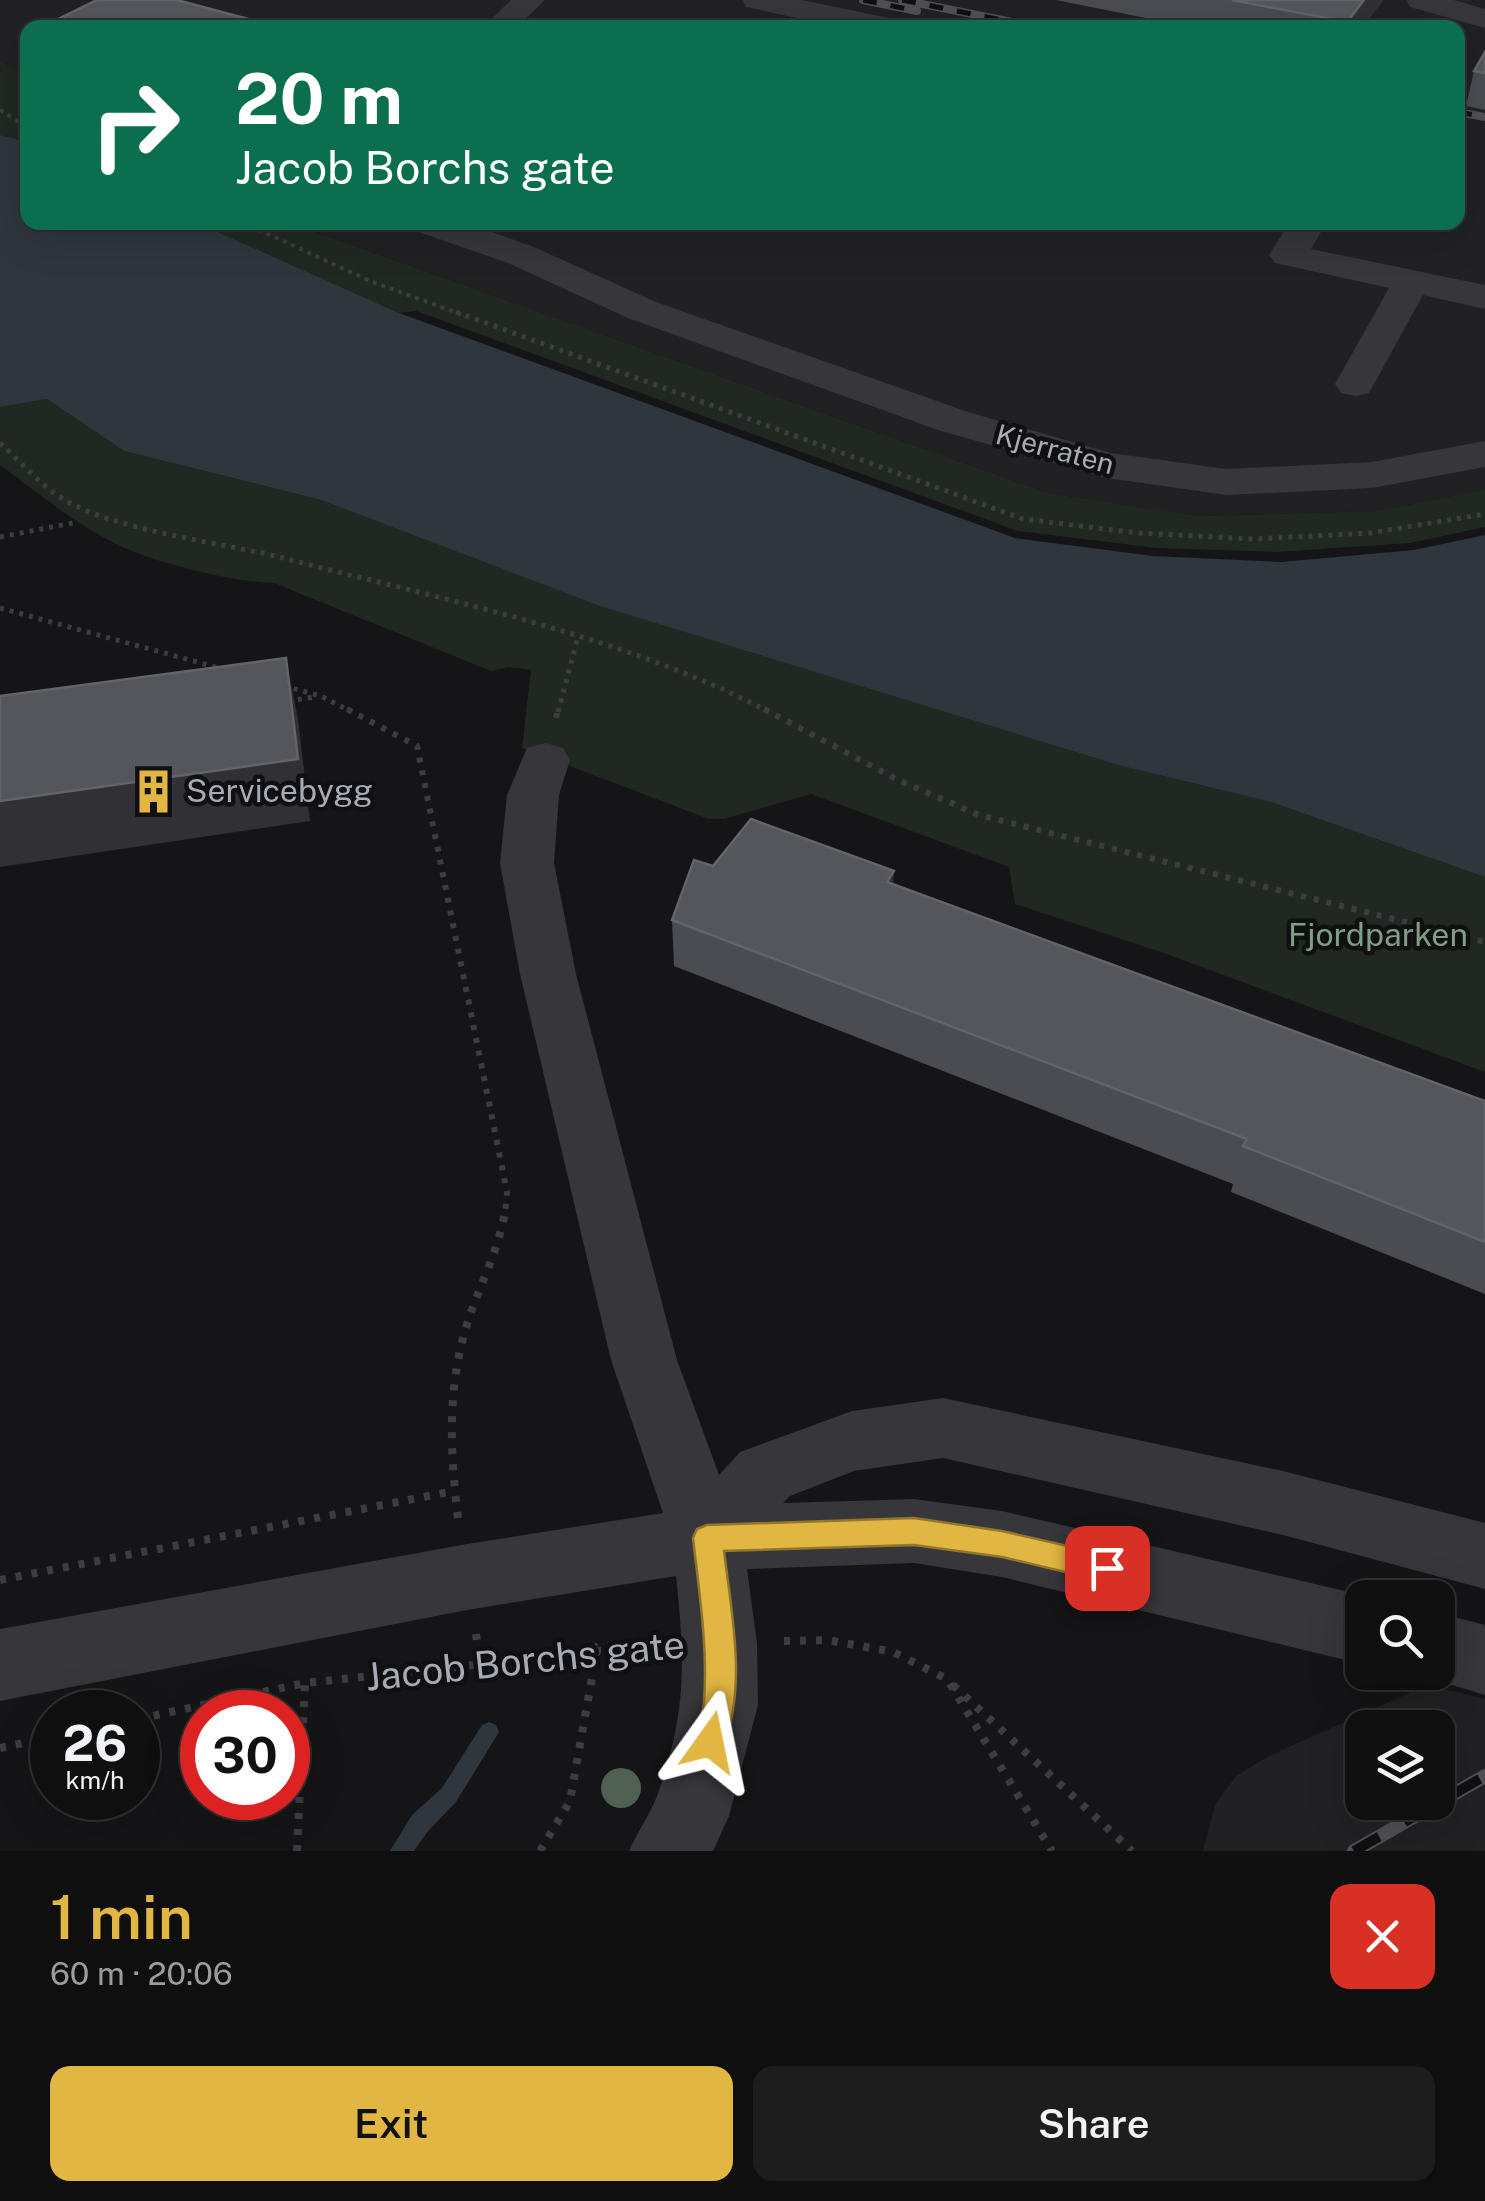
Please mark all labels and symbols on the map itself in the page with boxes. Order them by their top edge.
street label: Kjerraten [992,417,1118,480]
building icon: Servicebygg [129,767,177,815]
place label: Servicebygg [186,772,373,809]
park label: Fjordparken [1288,916,1468,953]
pin [1065,1526,1150,1611]
street label: Jacob Borchs gate [363,1621,687,1700]
speed limit sign: 30 [180,1690,310,1820]
position arrow [658,1690,762,1794]

